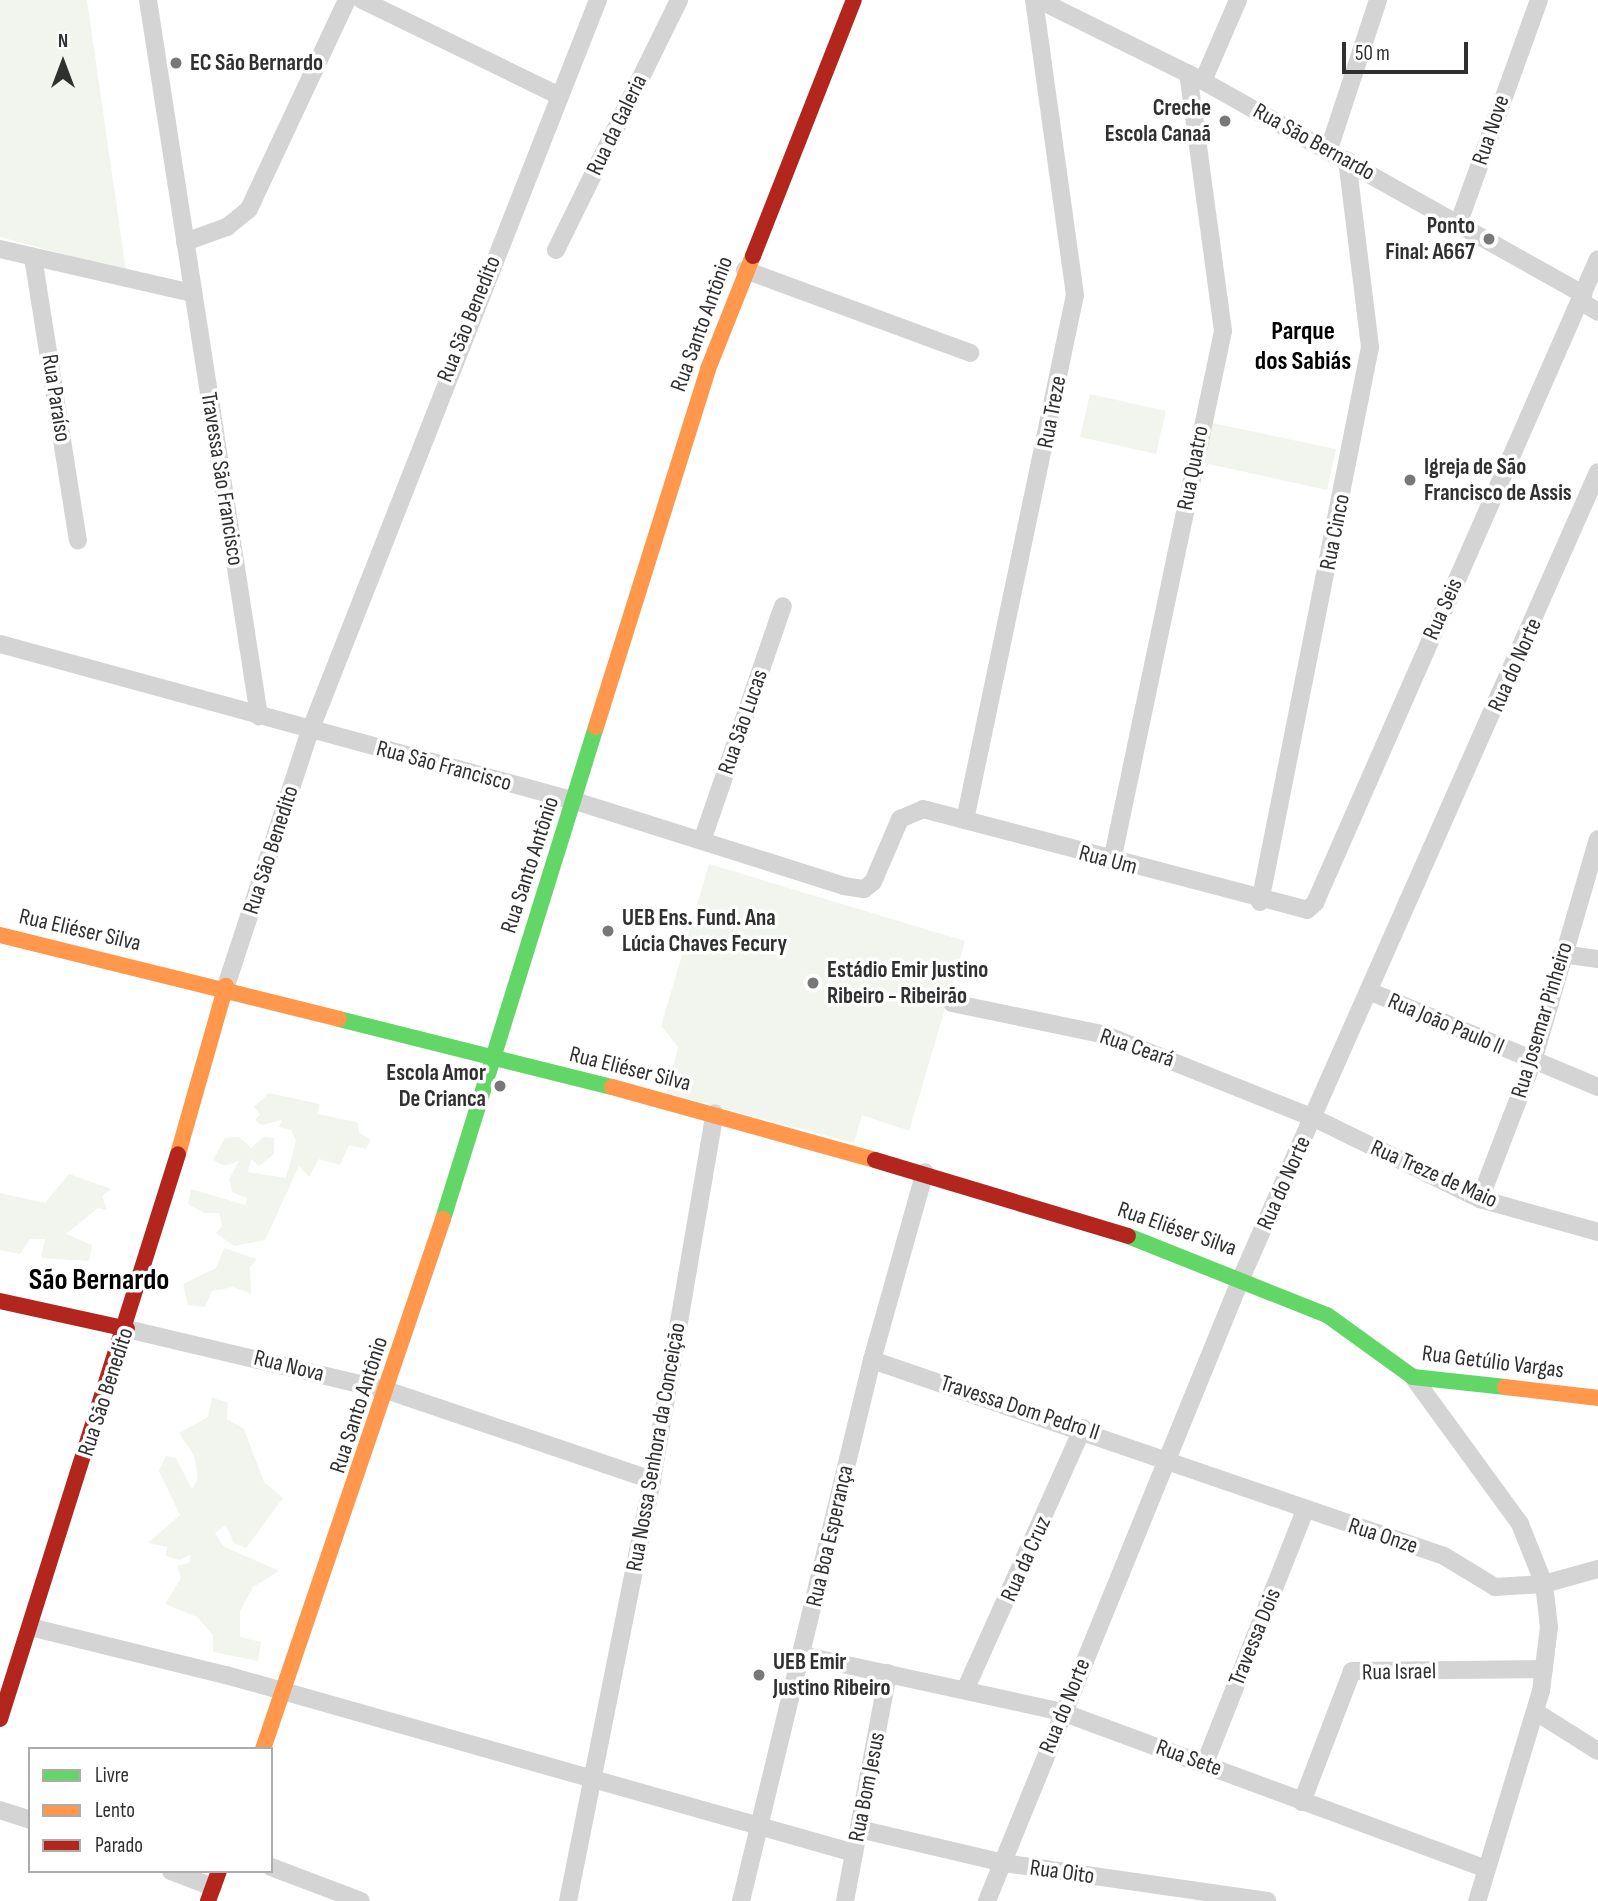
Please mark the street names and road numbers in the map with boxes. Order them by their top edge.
street label: Rua da Galeria [581,70,653,180]
street label: Rua Nove [1466,92,1516,168]
street label: Rua São Bernardo [1248,97,1380,187]
street label: Rua São Benedito [431,252,507,386]
street label: Rua Santo Antônio [665,253,739,395]
street label: Rua Paraíso [35,352,77,444]
street label: Rua Treze [1031,374,1073,450]
street label: Travessa São Francisco [195,390,249,568]
street label: Rua Quatro [1171,423,1215,513]
street label: Rua Cinco [1314,492,1356,572]
street label: Rua Seis [1417,574,1469,644]
street label: Rua do Norte [1482,614,1548,716]
street label: Rua São Lucas [712,666,774,778]
street label: Rua São Francisco [373,735,515,797]
street label: Rua São Benedito [237,782,305,918]
street label: Rua Santo Antônio [495,793,565,937]
street label: Rua Um [1076,839,1140,881]
street label: Rua Eliéser Silva [16,903,144,957]
street label: Rua Josemar Pinheiro [1505,939,1579,1101]
street label: Rua João Paulo II [1384,987,1508,1061]
street label: Rua Ceará [1096,1022,1178,1074]
street label: Rua Eliéser Silva [566,1041,694,1097]
street label: Rua do Norte [1251,1132,1317,1234]
street label: Rua Treze de Maio [1366,1134,1502,1214]
street label: Rua Eliéser Silva [1114,1196,1240,1262]
street label: Rua Nossa Senhora da Conceição [621,1320,691,1574]
street label: Rua São Benedito [72,1324,140,1460]
street label: Rua Santo Antônio [324,1333,394,1477]
street label: Rua Getúlio Vargas [1420,1340,1566,1384]
street label: Rua Nova [251,1344,327,1388]
street label: Travessa Dom Pedro II [937,1369,1103,1447]
street label: Rua Boa Esperança [800,1463,860,1609]
street label: Rua da Cruz [995,1512,1057,1606]
street label: Rua Onze [1345,1512,1421,1560]
street label: Travessa Dois [1223,1584,1287,1690]
street label: Rua do Norte [1034,1655,1096,1757]
street label: Rua Israel [1362,1658,1436,1686]
street label: Rua Bom Jesus [843,1730,891,1844]
street label: Rua Sete [1152,1733,1226,1783]
street label: Rua Oito [1028,1854,1096,1890]

